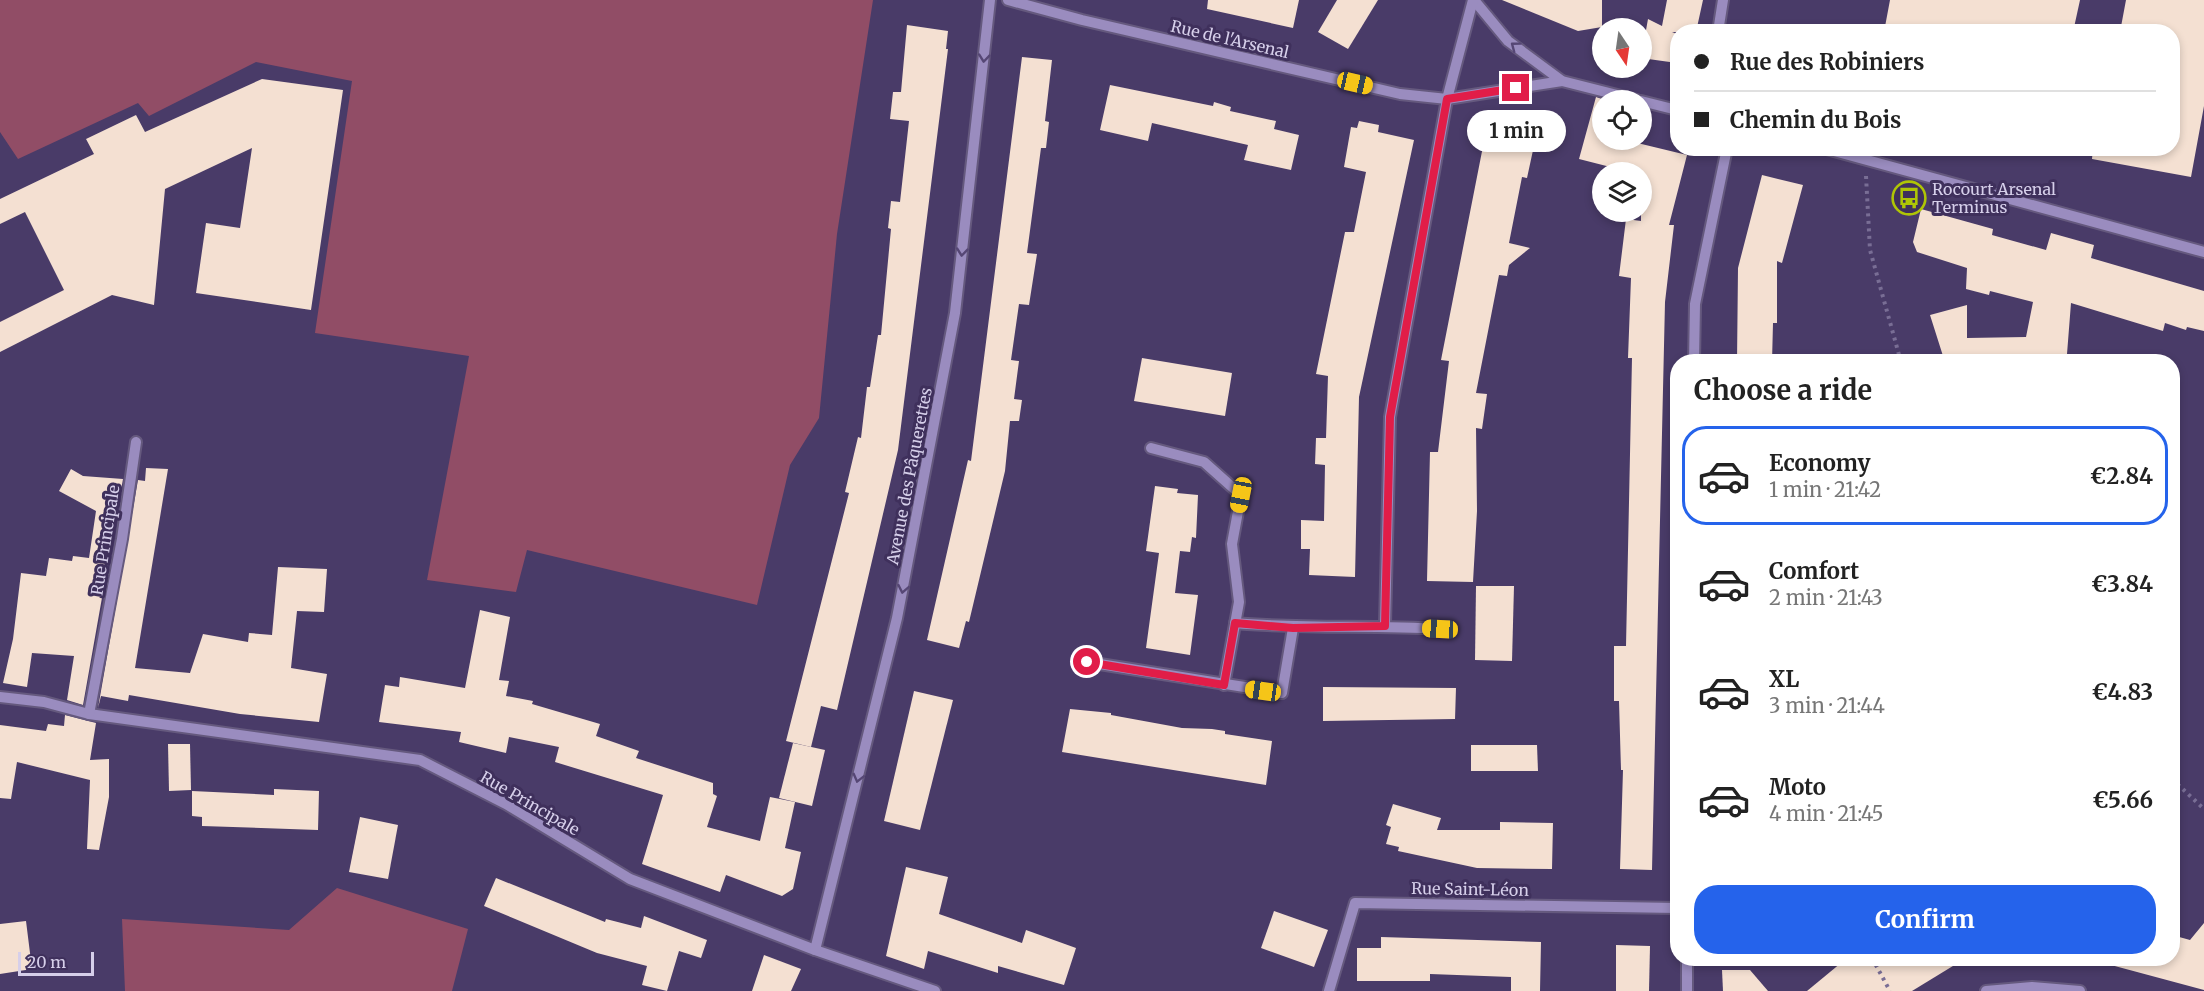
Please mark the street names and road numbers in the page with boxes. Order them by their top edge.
street label: Rue de l'Arsenal [1169,16,1291,62]
street label: Avenue des Pâquerettes [882,386,936,567]
street label: Rue Principale [86,483,124,597]
street label: Rue Principale [477,767,583,839]
street label: Rue Saint-Léon [1411,878,1529,900]

